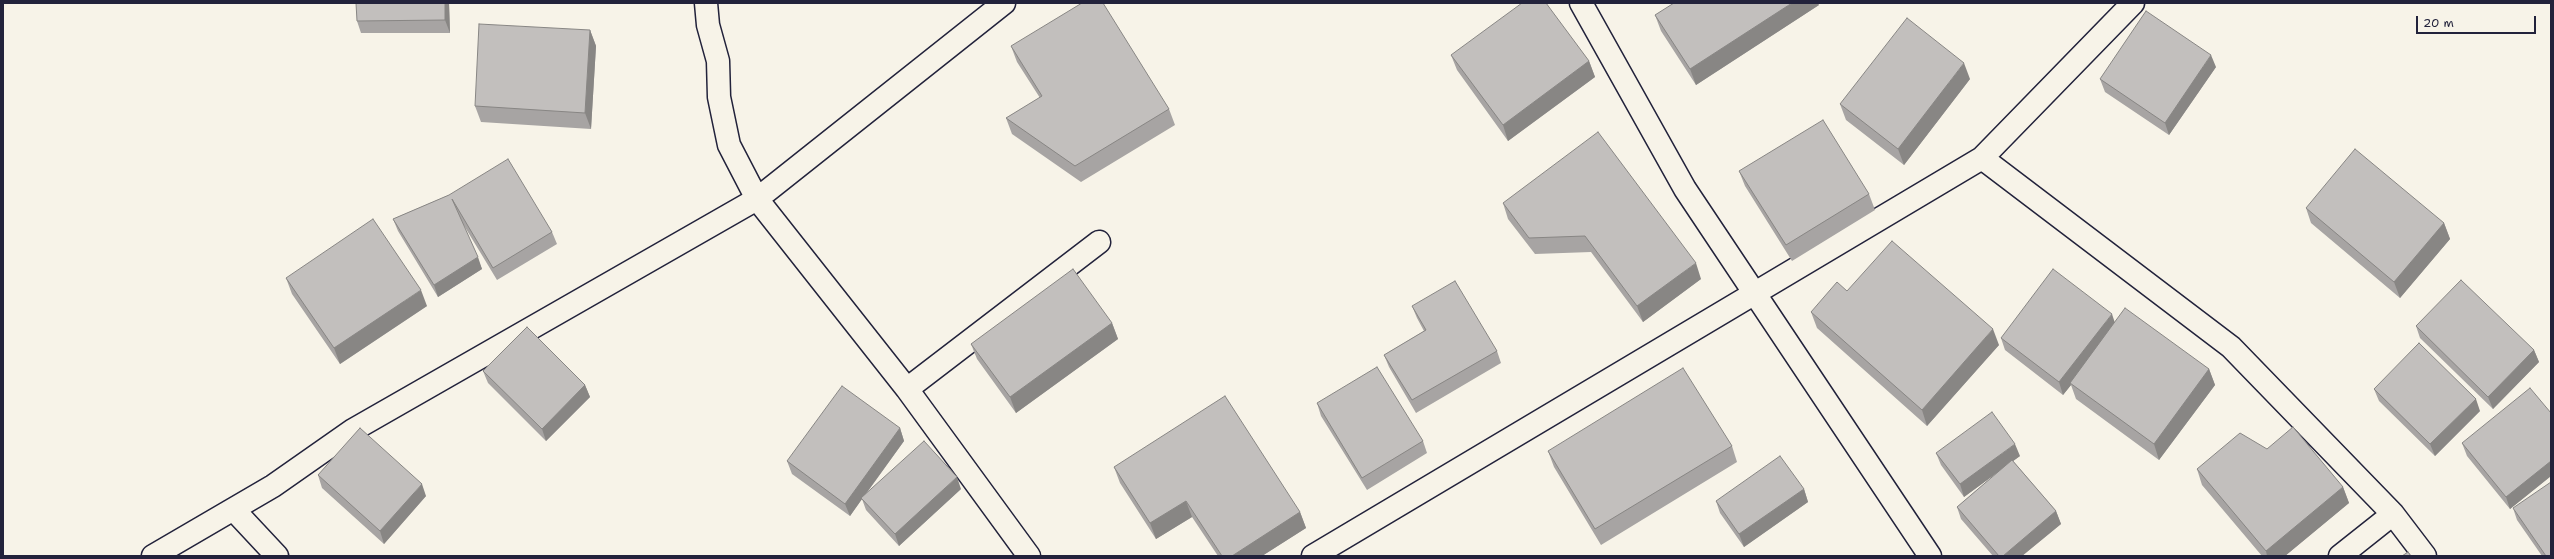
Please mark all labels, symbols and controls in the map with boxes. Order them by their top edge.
scale bar [2418,8,2538,34]
text: 20 m [2423,15,2454,31]

